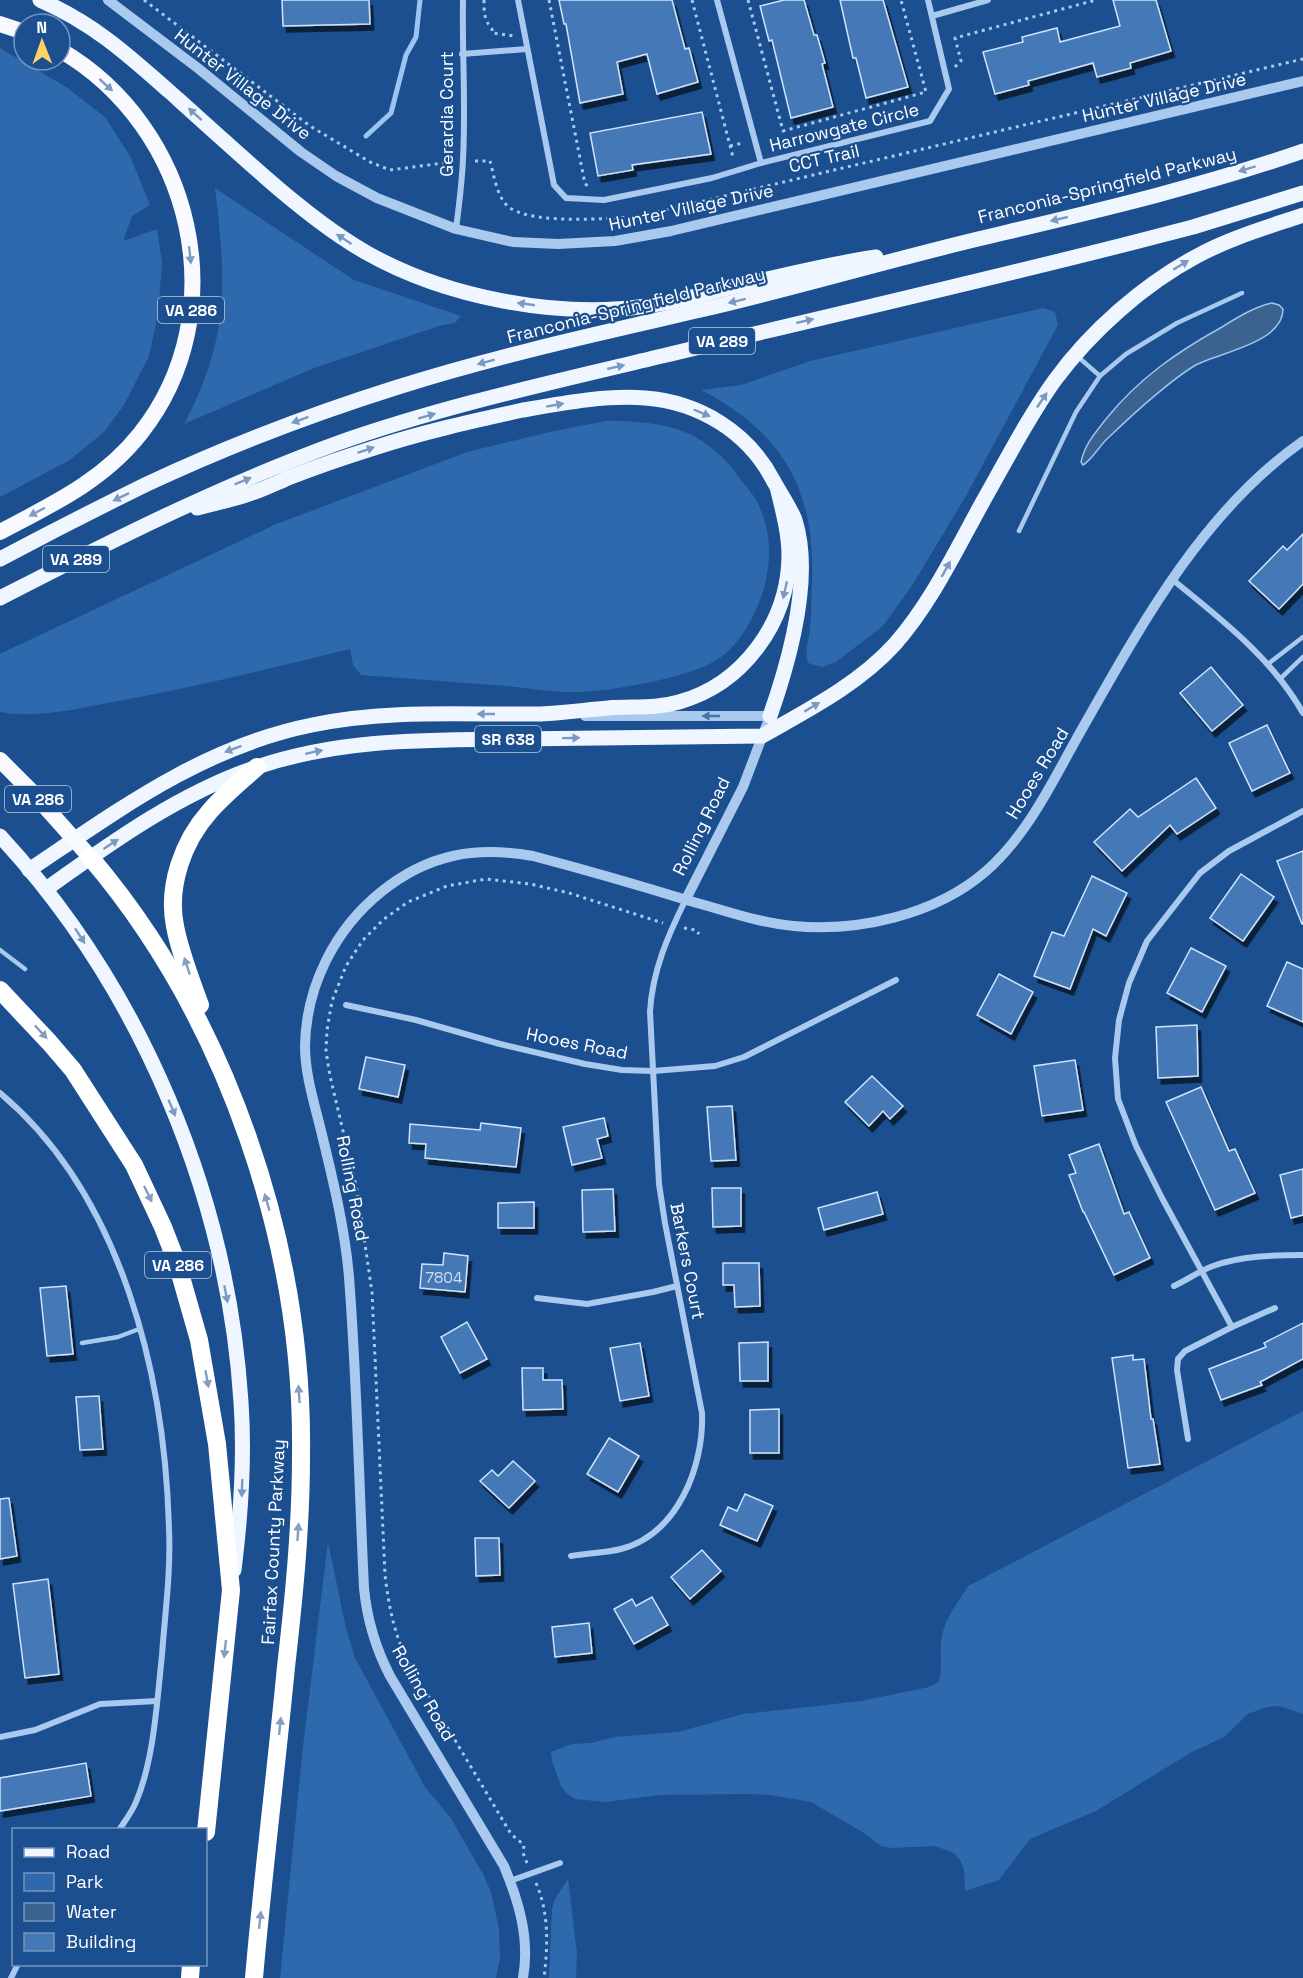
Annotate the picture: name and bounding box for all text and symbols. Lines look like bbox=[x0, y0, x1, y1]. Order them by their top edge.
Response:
north arrow bbox=[12, 12, 72, 72]
text: N bbox=[36, 17, 47, 38]
street label: Hunter Village Drive bbox=[170, 23, 316, 145]
street label: Gerardia Court bbox=[435, 51, 458, 177]
street label: Hunter Village Drive bbox=[1080, 67, 1248, 127]
one-way arrow bbox=[99, 78, 114, 92]
street label: Harrowgate Circle bbox=[767, 97, 921, 157]
one-way arrow bbox=[188, 108, 203, 121]
street label: CCT Trail bbox=[786, 139, 862, 177]
street label: Franconia-Springfield Parkway bbox=[975, 142, 1239, 228]
one-way arrow bbox=[1238, 165, 1256, 174]
street label: Hunter Village Drive bbox=[607, 178, 775, 236]
one-way arrow bbox=[1050, 215, 1068, 225]
one-way arrow bbox=[337, 233, 353, 245]
one-way arrow bbox=[185, 246, 195, 265]
one-way arrow bbox=[1173, 260, 1189, 271]
street label: Franconia-Springfield Parkway bbox=[504, 262, 768, 348]
one-way arrow bbox=[728, 296, 746, 306]
road number: VA 286 bbox=[158, 297, 224, 323]
one-way arrow bbox=[517, 300, 536, 309]
one-way arrow bbox=[796, 316, 814, 326]
road number: VA 289 bbox=[689, 328, 755, 354]
one-way arrow bbox=[477, 358, 496, 368]
one-way arrow bbox=[606, 361, 625, 371]
one-way arrow bbox=[1036, 392, 1048, 408]
one-way arrow bbox=[546, 400, 565, 409]
one-way arrow bbox=[694, 408, 712, 418]
one-way arrow bbox=[418, 410, 436, 420]
one-way arrow bbox=[291, 416, 309, 426]
one-way arrow bbox=[357, 445, 375, 455]
one-way arrow bbox=[234, 476, 252, 485]
one-way arrow bbox=[113, 492, 130, 502]
one-way arrow bbox=[29, 507, 46, 517]
road number: VA 289 bbox=[43, 546, 109, 572]
one-way arrow bbox=[940, 561, 951, 577]
one-way arrow bbox=[779, 580, 789, 599]
one-way arrow bbox=[804, 702, 821, 713]
one-way arrow bbox=[476, 709, 495, 719]
one-way arrow bbox=[702, 711, 721, 721]
street label: Hooes Road bbox=[1001, 723, 1073, 823]
road number: SR 638 bbox=[475, 726, 541, 752]
one-way arrow bbox=[561, 734, 580, 743]
one-way arrow bbox=[224, 744, 242, 754]
one-way arrow bbox=[304, 746, 323, 756]
street label: Rolling Road bbox=[667, 773, 735, 879]
road number: VA 286 bbox=[5, 786, 71, 812]
one-way arrow bbox=[103, 838, 119, 849]
one-way arrow bbox=[74, 928, 85, 944]
one-way arrow bbox=[182, 957, 191, 975]
street label: Hooes Road bbox=[524, 1022, 630, 1064]
one-way arrow bbox=[33, 1025, 47, 1039]
one-way arrow bbox=[167, 1099, 177, 1117]
street label: Rolling Road bbox=[331, 1133, 375, 1243]
one-way arrow bbox=[144, 1186, 153, 1203]
one-way arrow bbox=[262, 1193, 271, 1211]
street label: Barkers Court bbox=[665, 1201, 711, 1321]
road number: VA 286 bbox=[145, 1252, 211, 1278]
house number: 7804 bbox=[426, 1268, 462, 1287]
one-way arrow bbox=[222, 1285, 231, 1304]
one-way arrow bbox=[203, 1370, 212, 1389]
one-way arrow bbox=[294, 1385, 304, 1404]
street label: Fairfax County Parkway bbox=[256, 1439, 290, 1645]
one-way arrow bbox=[237, 1479, 246, 1498]
one-way arrow bbox=[294, 1522, 303, 1541]
one-way arrow bbox=[220, 1639, 230, 1658]
street label: Rolling Road bbox=[387, 1641, 461, 1745]
one-way arrow bbox=[275, 1716, 285, 1735]
legend bbox=[12, 1828, 207, 1966]
text: Road bbox=[66, 1840, 110, 1863]
text: Park bbox=[66, 1870, 104, 1893]
text: Water bbox=[66, 1900, 117, 1923]
one-way arrow bbox=[255, 1910, 265, 1929]
text: Building bbox=[66, 1930, 136, 1953]

